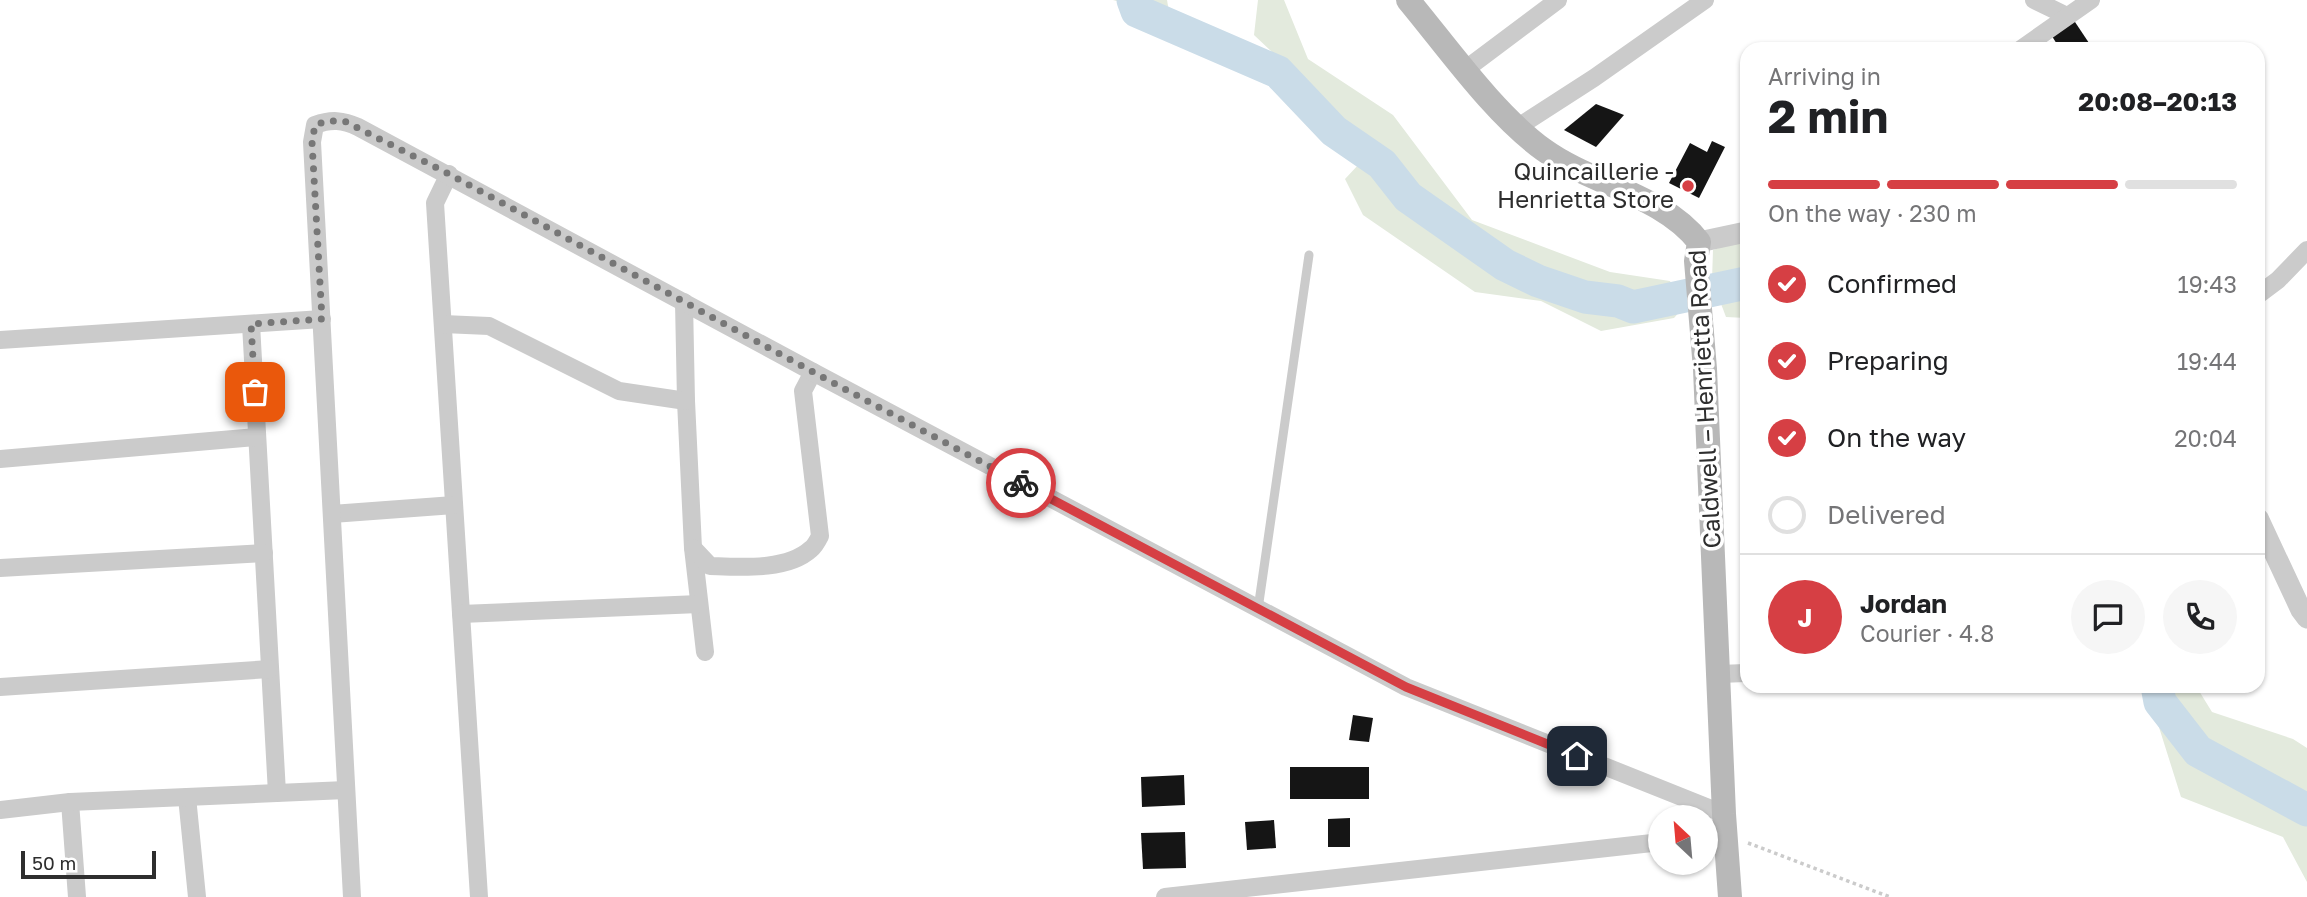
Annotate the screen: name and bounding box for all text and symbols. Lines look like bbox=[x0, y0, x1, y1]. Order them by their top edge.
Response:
text: Arriving in bbox=[1768, 62, 1881, 90]
text: 20:08–20:13 bbox=[2078, 86, 2237, 117]
text: 2 min bbox=[1768, 88, 1888, 143]
place label: Quincaillerie - Henrietta Store bbox=[1497, 156, 1674, 213]
marker: Quincaillerie - Henrietta Store bbox=[1680, 178, 1696, 194]
text: On the way · 230 m bbox=[1768, 199, 1977, 227]
street label: Caldwell – Henrietta Road bbox=[1681, 249, 1726, 549]
icon: check bbox=[1768, 265, 1806, 303]
text: Confirmed bbox=[1827, 268, 1957, 299]
text: 19:43 bbox=[2178, 270, 2237, 298]
icon: check bbox=[1768, 342, 1806, 380]
text: Preparing bbox=[1827, 345, 1949, 376]
text: 19:44 bbox=[2177, 347, 2237, 375]
pin bbox=[225, 362, 285, 422]
icon: bag bbox=[236, 373, 274, 411]
icon: check bbox=[1768, 419, 1806, 457]
text: On the way bbox=[1827, 422, 1966, 453]
text: 20:04 bbox=[2174, 424, 2237, 452]
courier bbox=[986, 448, 1056, 518]
icon: bike bbox=[1002, 464, 1040, 502]
text: Delivered bbox=[1827, 499, 1946, 530]
button: chat bbox=[2071, 580, 2145, 654]
button: phone bbox=[2163, 580, 2237, 654]
text: Jordan bbox=[1860, 588, 1947, 619]
text: J bbox=[1798, 602, 1812, 633]
text: Courier · 4.8 bbox=[1860, 619, 1994, 647]
pin bbox=[1547, 726, 1607, 786]
icon: home bbox=[1558, 737, 1596, 775]
north arrow bbox=[1648, 805, 1718, 875]
map controls bbox=[1648, 805, 1718, 875]
scale bar bbox=[21, 848, 156, 880]
text: 50 m bbox=[32, 851, 76, 874]

